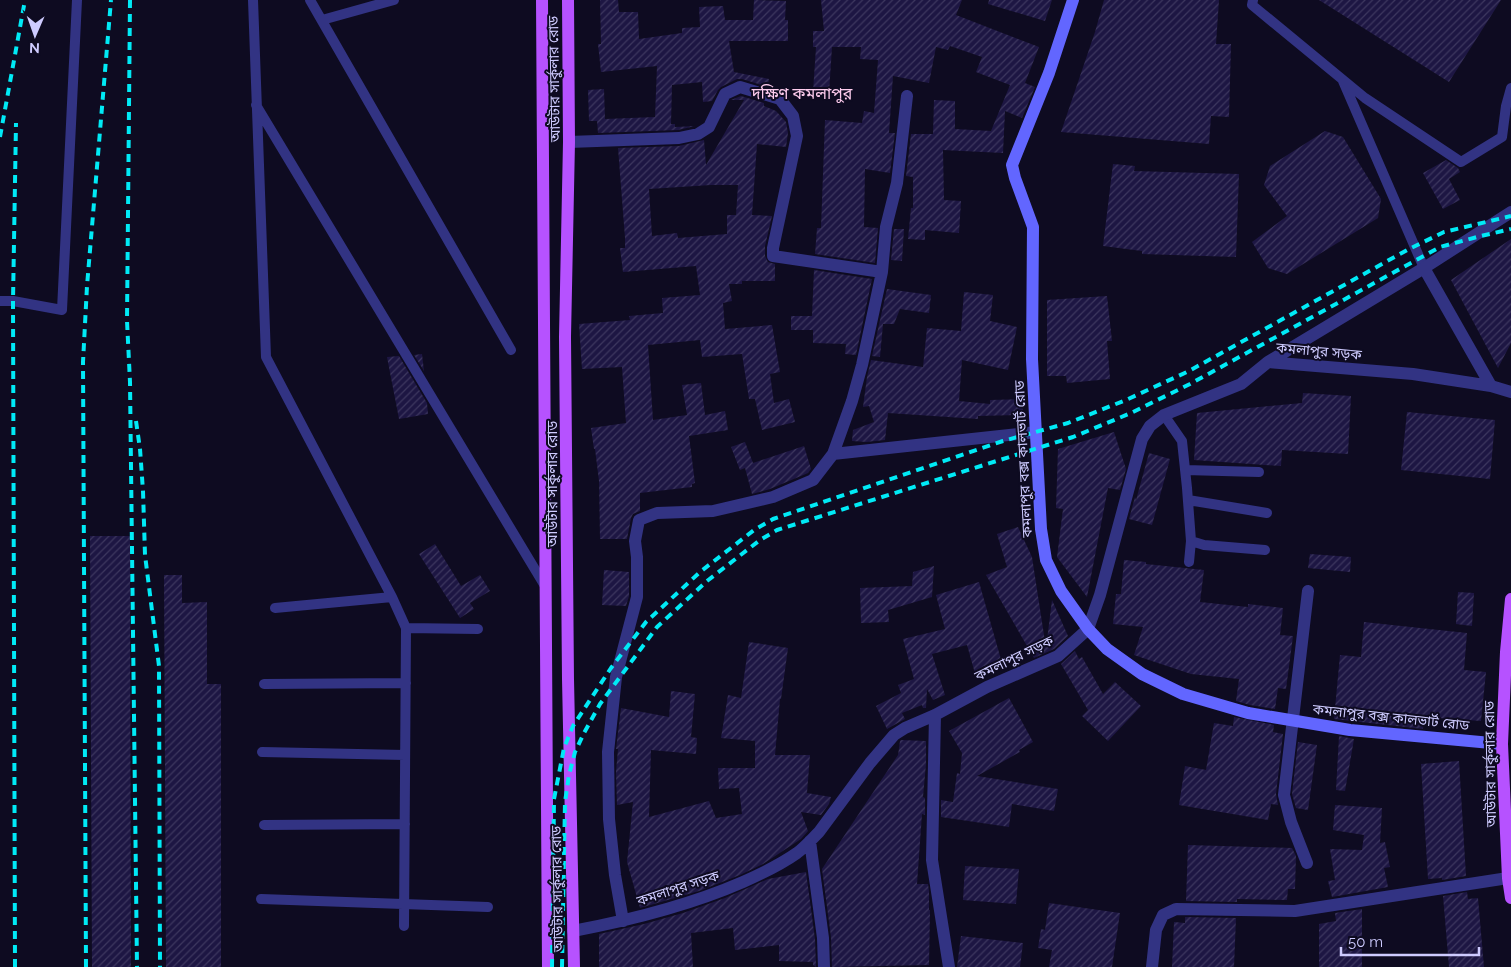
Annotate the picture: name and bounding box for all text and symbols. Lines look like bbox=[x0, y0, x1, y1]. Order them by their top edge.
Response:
north arrow bbox=[10, 10, 60, 60]
street label: আউটার সার্কুলার রোড bbox=[544, 15, 564, 143]
text: N bbox=[29, 40, 40, 56]
district label: দক্ষিণ কমলাপুর bbox=[751, 84, 853, 103]
street label: কমলাপুর সড়ক bbox=[1275, 339, 1363, 364]
street label: কমলাপুর বক্স কালভার্ট রোড bbox=[1011, 379, 1036, 539]
street label: আউটার সার্কুলার রোড bbox=[543, 420, 561, 548]
street label: কমলাপুর সড়ক bbox=[971, 632, 1057, 685]
street label: কমলাপুর বক্স কালভার্ট রোড bbox=[1311, 700, 1471, 734]
street label: আউটার সার্কুলার রোড bbox=[1480, 700, 1500, 828]
street label: আউটার সার্কুলার রোড bbox=[547, 825, 567, 953]
street label: কমলাপুর সড়ক bbox=[634, 867, 722, 910]
scale bar bbox=[1341, 924, 1478, 956]
text: 50 m bbox=[1348, 933, 1383, 951]

